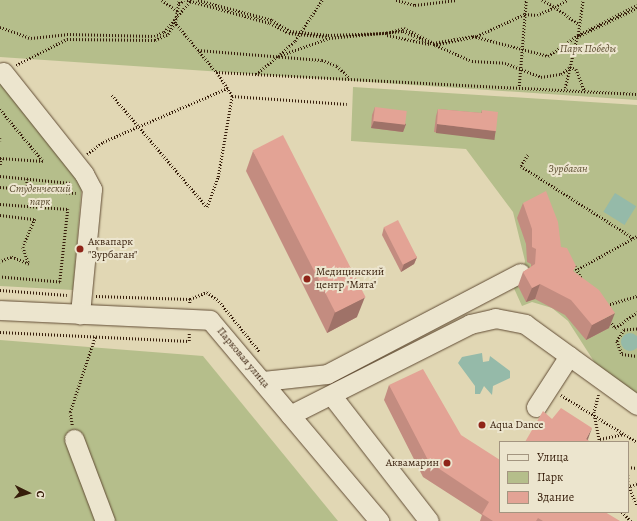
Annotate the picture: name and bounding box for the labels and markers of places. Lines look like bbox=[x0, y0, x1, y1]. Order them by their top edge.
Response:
place label: Аквапарк "Зурбаган" bbox=[88, 236, 137, 262]
marker: Аквапарк "Зурбаган" bbox=[75, 244, 85, 254]
place label: Медицинский центр "Мята" bbox=[316, 266, 384, 292]
marker: Медицинский центр "Мята" bbox=[301, 273, 313, 285]
place label: Aqua Dance bbox=[490, 418, 544, 432]
marker: Aqua Dance bbox=[477, 420, 487, 430]
place label: Аквамарин bbox=[386, 456, 439, 470]
marker: Аквамарин bbox=[442, 458, 452, 468]

